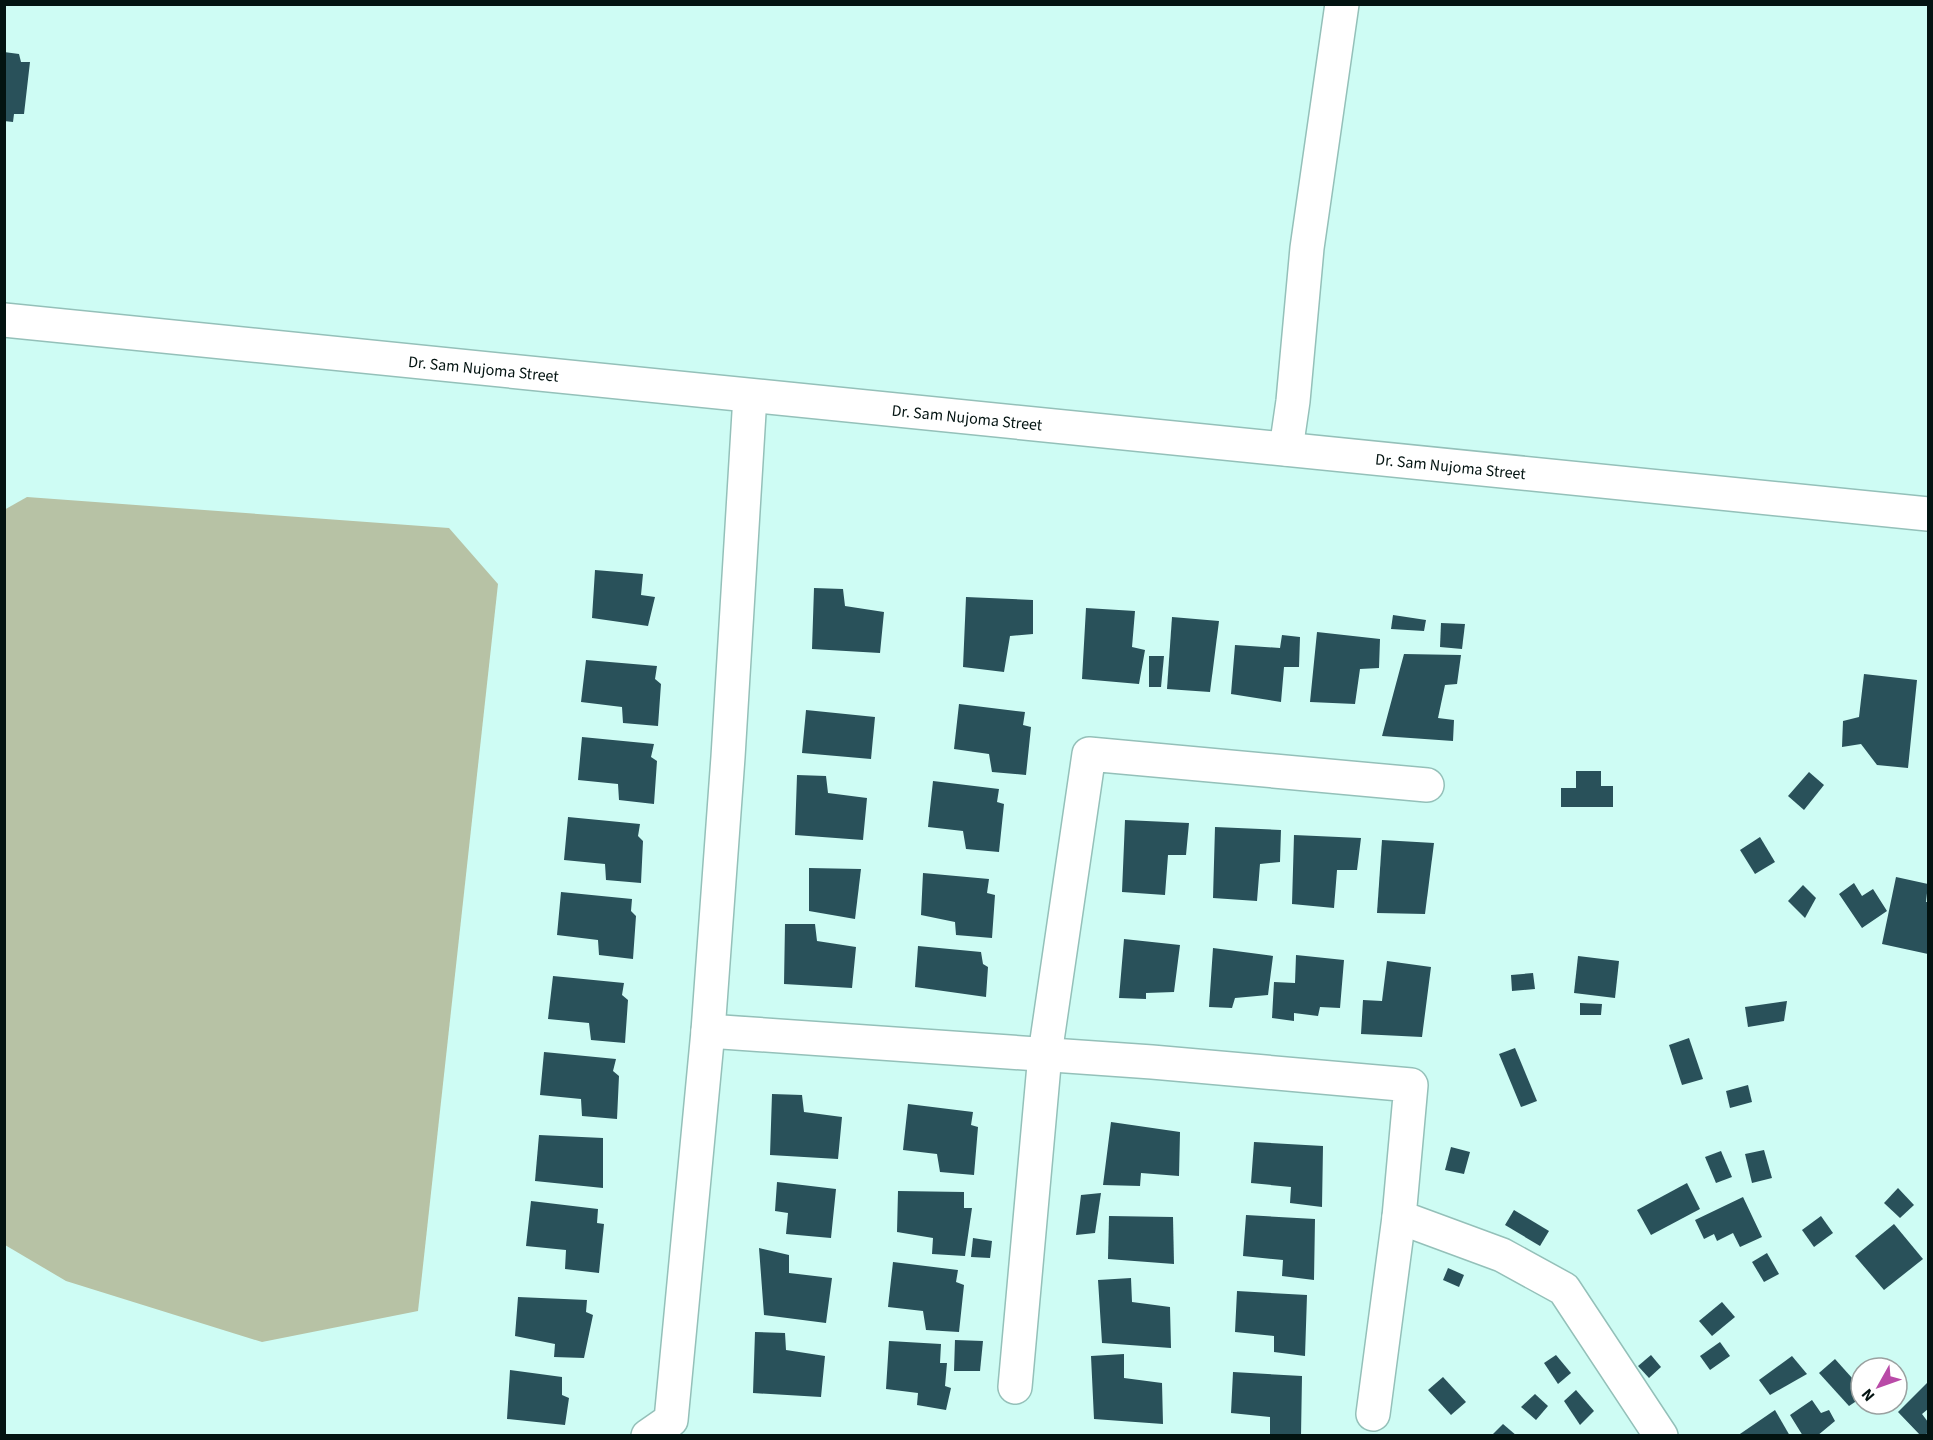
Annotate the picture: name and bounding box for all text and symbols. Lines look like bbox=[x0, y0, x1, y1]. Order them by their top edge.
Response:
street label: Dr. Sam Nujoma Street bbox=[407, 351, 560, 388]
street label: Dr. Sam Nujoma Street bbox=[891, 400, 1044, 437]
street label: Dr. Sam Nujoma Street bbox=[1374, 448, 1527, 485]
north arrow bbox=[1849, 1356, 1909, 1416]
text: N bbox=[1856, 1384, 1880, 1406]

